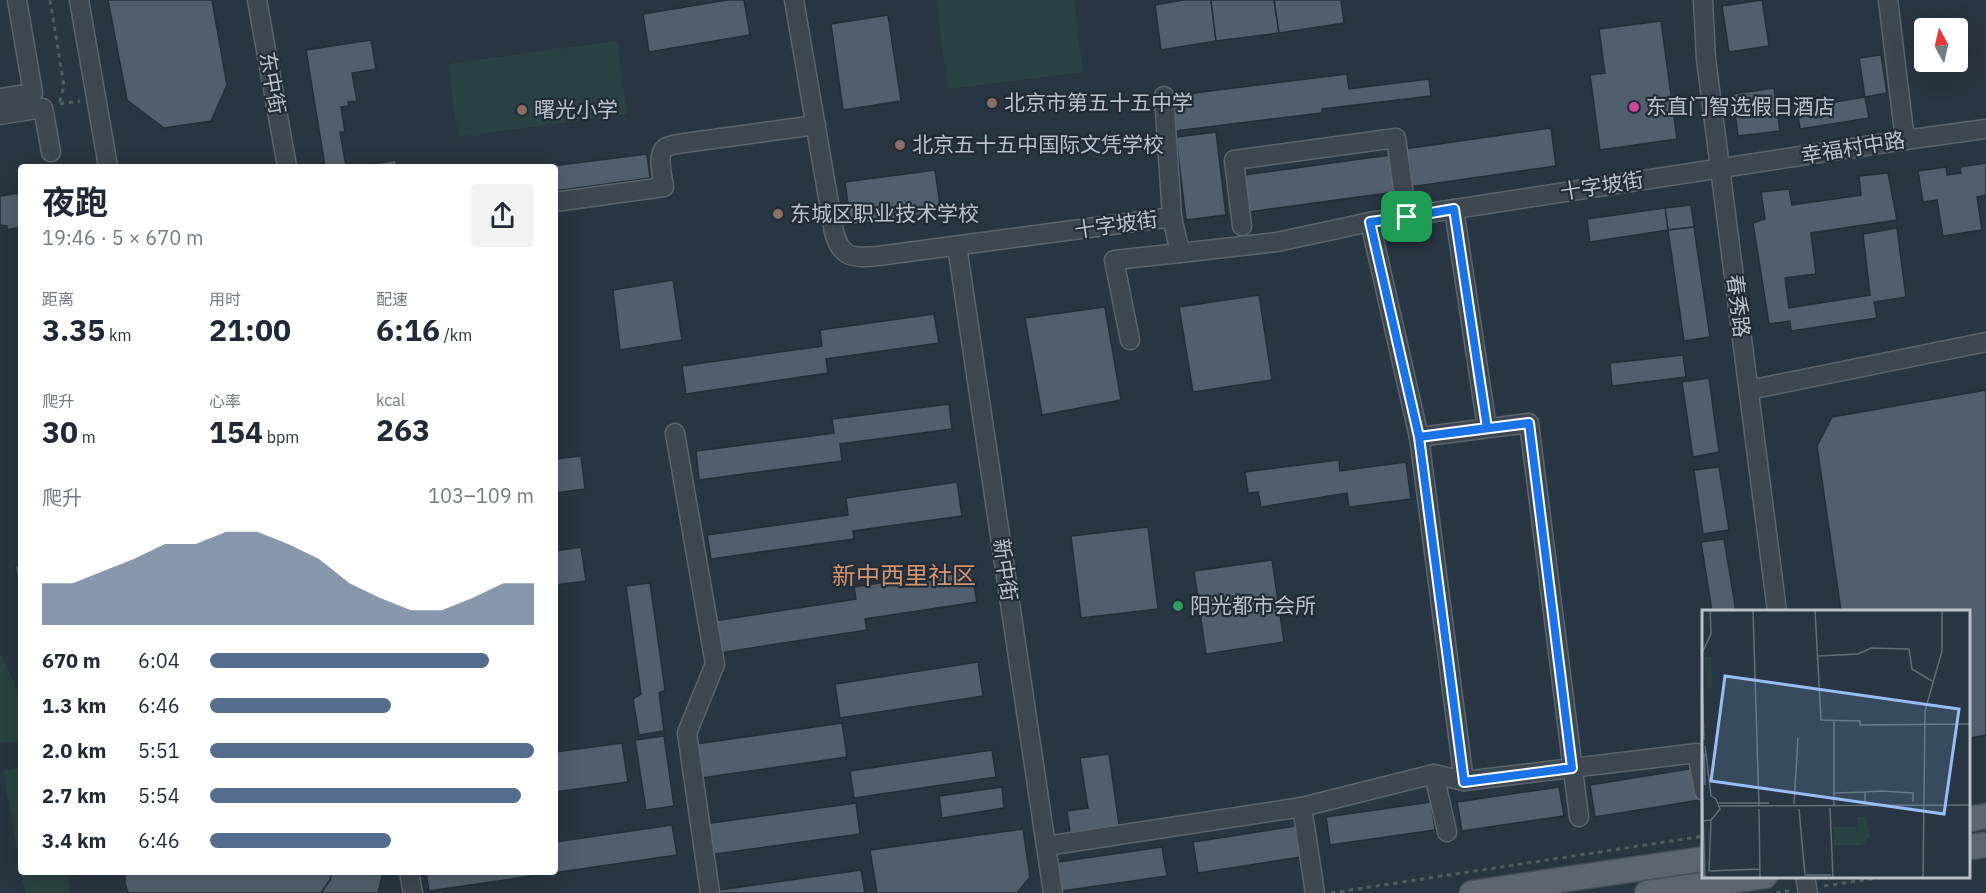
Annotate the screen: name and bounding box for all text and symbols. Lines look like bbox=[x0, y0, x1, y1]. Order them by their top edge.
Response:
north arrow bbox=[1914, 18, 1968, 72]
map controls bbox=[1914, 18, 1968, 72]
street label: 东中街 bbox=[254, 49, 292, 116]
place label: 北京市第五十五中学 bbox=[1004, 88, 1193, 116]
place label: 东直门智选假日酒店 bbox=[1646, 92, 1835, 120]
place label: 曙光小学 bbox=[534, 95, 618, 123]
marker: 北京市第五十五中学 bbox=[985, 96, 999, 110]
marker: 东直门智选假日酒店 bbox=[1627, 100, 1641, 114]
marker: 曙光小学 bbox=[515, 103, 529, 117]
street label: 幸福村中路 bbox=[1799, 125, 1907, 169]
place label: 北京五十五中国际文凭学校 bbox=[912, 130, 1164, 158]
marker: 北京五十五中国际文凭学校 bbox=[893, 138, 907, 152]
street label: 十字坡街 bbox=[1558, 165, 1646, 205]
text: 夜跑 bbox=[42, 180, 108, 223]
button: share bbox=[471, 184, 534, 247]
pin bbox=[1381, 191, 1432, 242]
place label: 东城区职业技术学校 bbox=[790, 199, 979, 227]
icon: arrive bbox=[1390, 200, 1423, 233]
street label: 十字坡街 bbox=[1072, 204, 1159, 244]
marker: 东城区职业技术学校 bbox=[771, 207, 785, 221]
text: 19:46 · 5 × 670 m bbox=[42, 224, 203, 251]
street label: 春秀路 bbox=[1721, 273, 1757, 339]
text: 距离 bbox=[42, 289, 74, 309]
text: 用时 bbox=[209, 289, 241, 309]
text: 配速 bbox=[376, 289, 408, 309]
text: 3.35 bbox=[42, 310, 105, 349]
text: 21:00 bbox=[209, 310, 291, 349]
text: 6:16 bbox=[376, 310, 440, 349]
text: km bbox=[105, 325, 132, 345]
text: /km bbox=[440, 325, 472, 345]
text: kcal bbox=[376, 390, 405, 410]
text: 爬升 bbox=[42, 391, 74, 411]
text: 心率 bbox=[209, 391, 241, 411]
text: 263 bbox=[376, 410, 430, 449]
text: 30 bbox=[42, 412, 78, 451]
text: 154 bbox=[209, 412, 263, 451]
text: m bbox=[78, 427, 96, 447]
text: bpm bbox=[263, 427, 299, 447]
text: 103–109 m bbox=[428, 482, 534, 509]
text: 爬升 bbox=[42, 484, 82, 511]
street label: 新中街 bbox=[988, 537, 1024, 603]
district label: 新中西里社区 bbox=[832, 559, 976, 591]
place label: 阳光都市会所 bbox=[1190, 591, 1316, 619]
marker: 阳光都市会所 bbox=[1171, 599, 1185, 613]
inset map bbox=[1702, 610, 1971, 878]
text: 670 m bbox=[42, 647, 101, 674]
text: 6:04 bbox=[138, 647, 180, 674]
text: 1.3 km bbox=[42, 692, 106, 719]
text: 6:46 bbox=[138, 692, 180, 719]
text: 2.0 km bbox=[42, 737, 106, 764]
text: 5:51 bbox=[138, 737, 180, 764]
text: 2.7 km bbox=[42, 782, 106, 809]
text: 5:54 bbox=[138, 782, 180, 809]
text: 3.4 km bbox=[42, 827, 106, 854]
text: 6:46 bbox=[138, 827, 180, 854]

